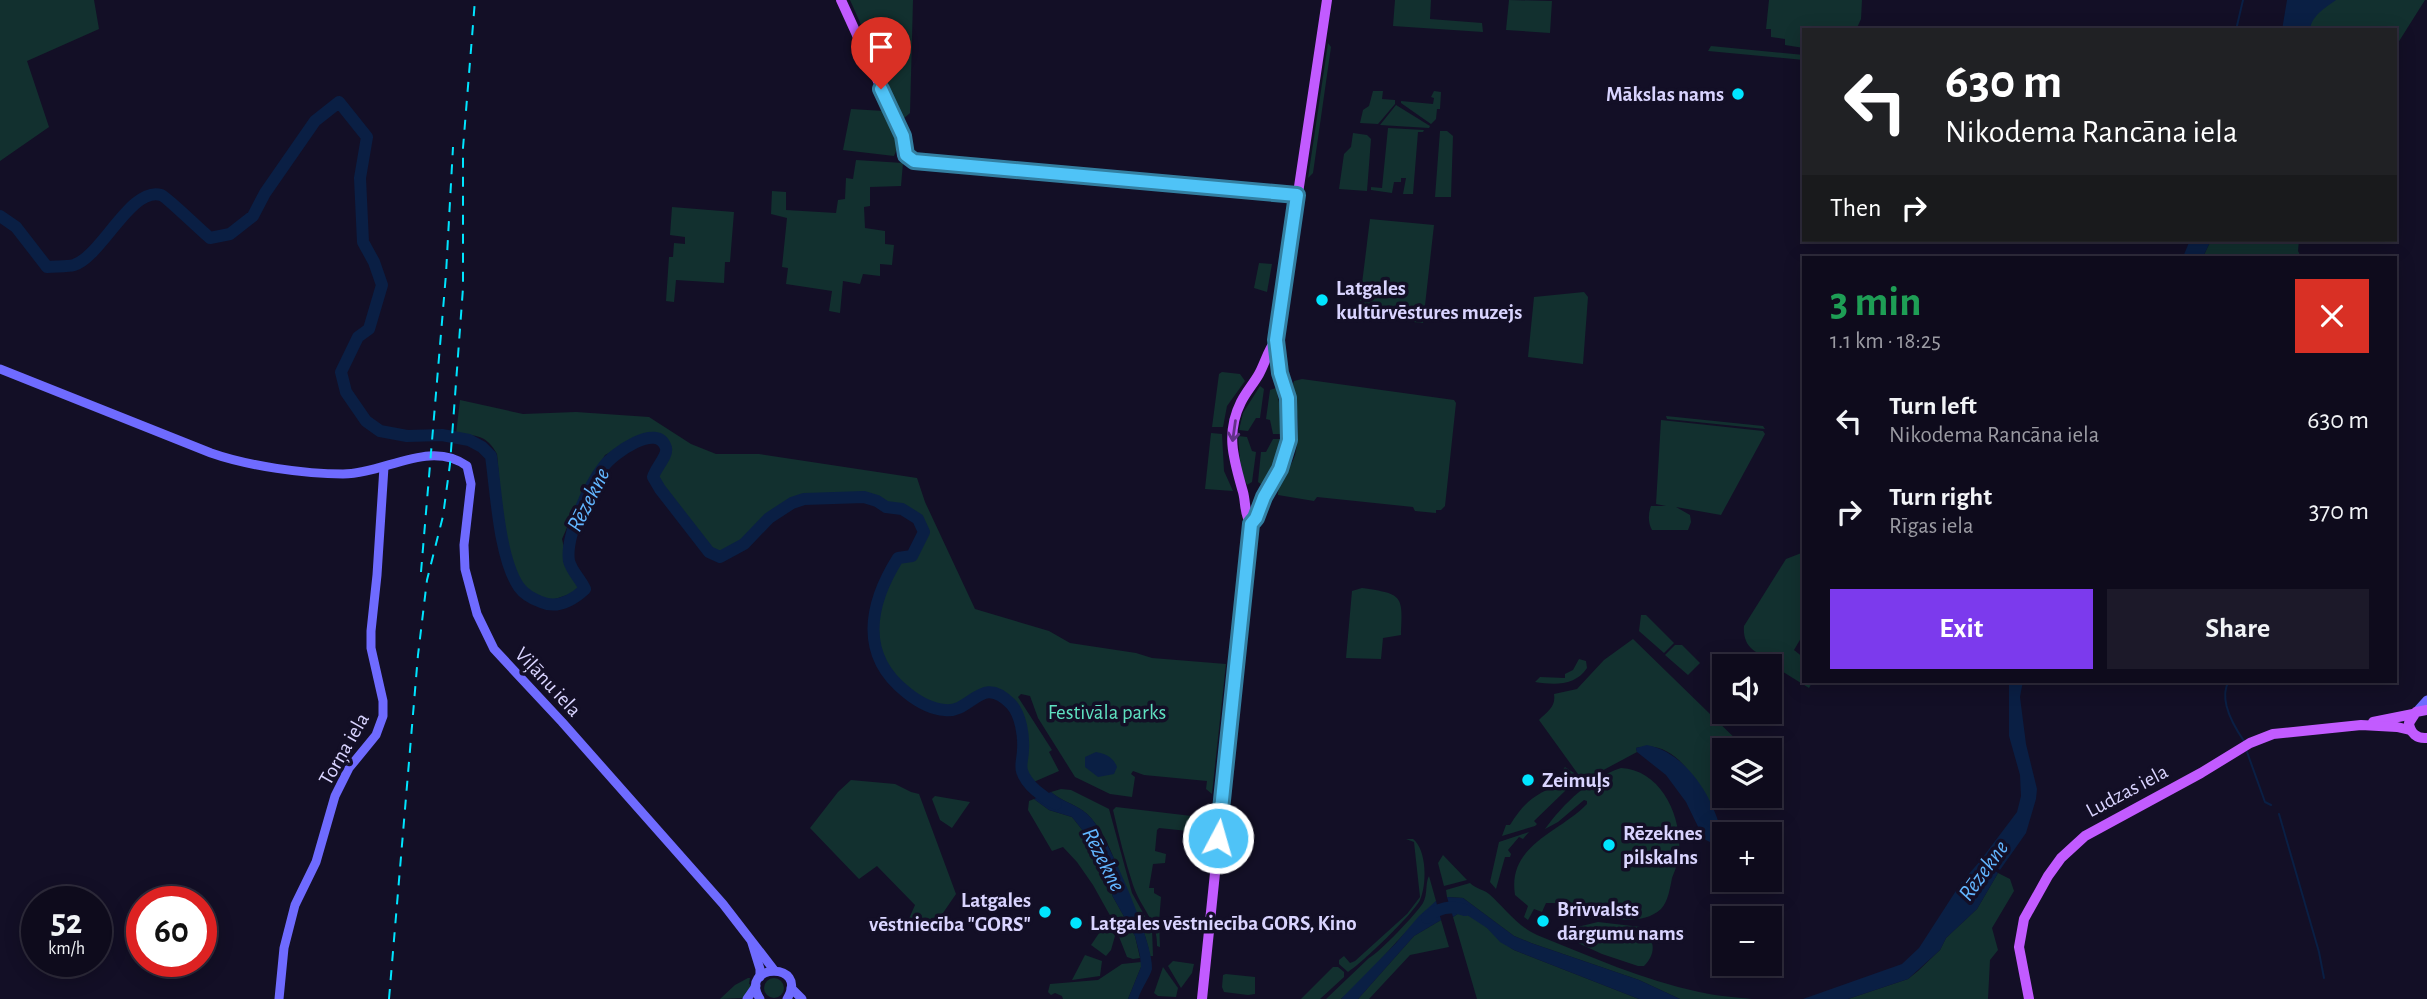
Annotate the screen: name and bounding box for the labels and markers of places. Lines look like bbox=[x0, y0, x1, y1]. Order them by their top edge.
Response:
pin bbox=[851, 17, 911, 89]
place label: Mākslas nams bbox=[1606, 84, 1724, 105]
marker: Mākslas nams bbox=[1730, 86, 1746, 102]
place label: Latgales kultūrvēstures muzejs bbox=[1336, 278, 1522, 323]
marker: Latgales kultūrvēstures muzejs bbox=[1314, 292, 1330, 308]
place label: Zeimuļs bbox=[1542, 770, 1610, 793]
marker: Zeimuļs bbox=[1520, 772, 1536, 788]
place label: Rēzeknes pilskalns bbox=[1623, 823, 1703, 868]
marker: Rēzeknes pilskalns bbox=[1601, 837, 1617, 853]
place label: Latgales vēstniecība "GORS" bbox=[869, 890, 1031, 935]
place label: Brīvvalsts dārgumu nams bbox=[1557, 899, 1684, 944]
marker: Latgales vēstniecība "GORS" bbox=[1037, 904, 1053, 920]
place label: Latgales vēstniecība GORS, Kino bbox=[1090, 913, 1357, 934]
marker: Brīvvalsts dārgumu nams bbox=[1535, 913, 1551, 929]
marker: Latgales vēstniecība GORS, Kino bbox=[1068, 915, 1084, 931]

